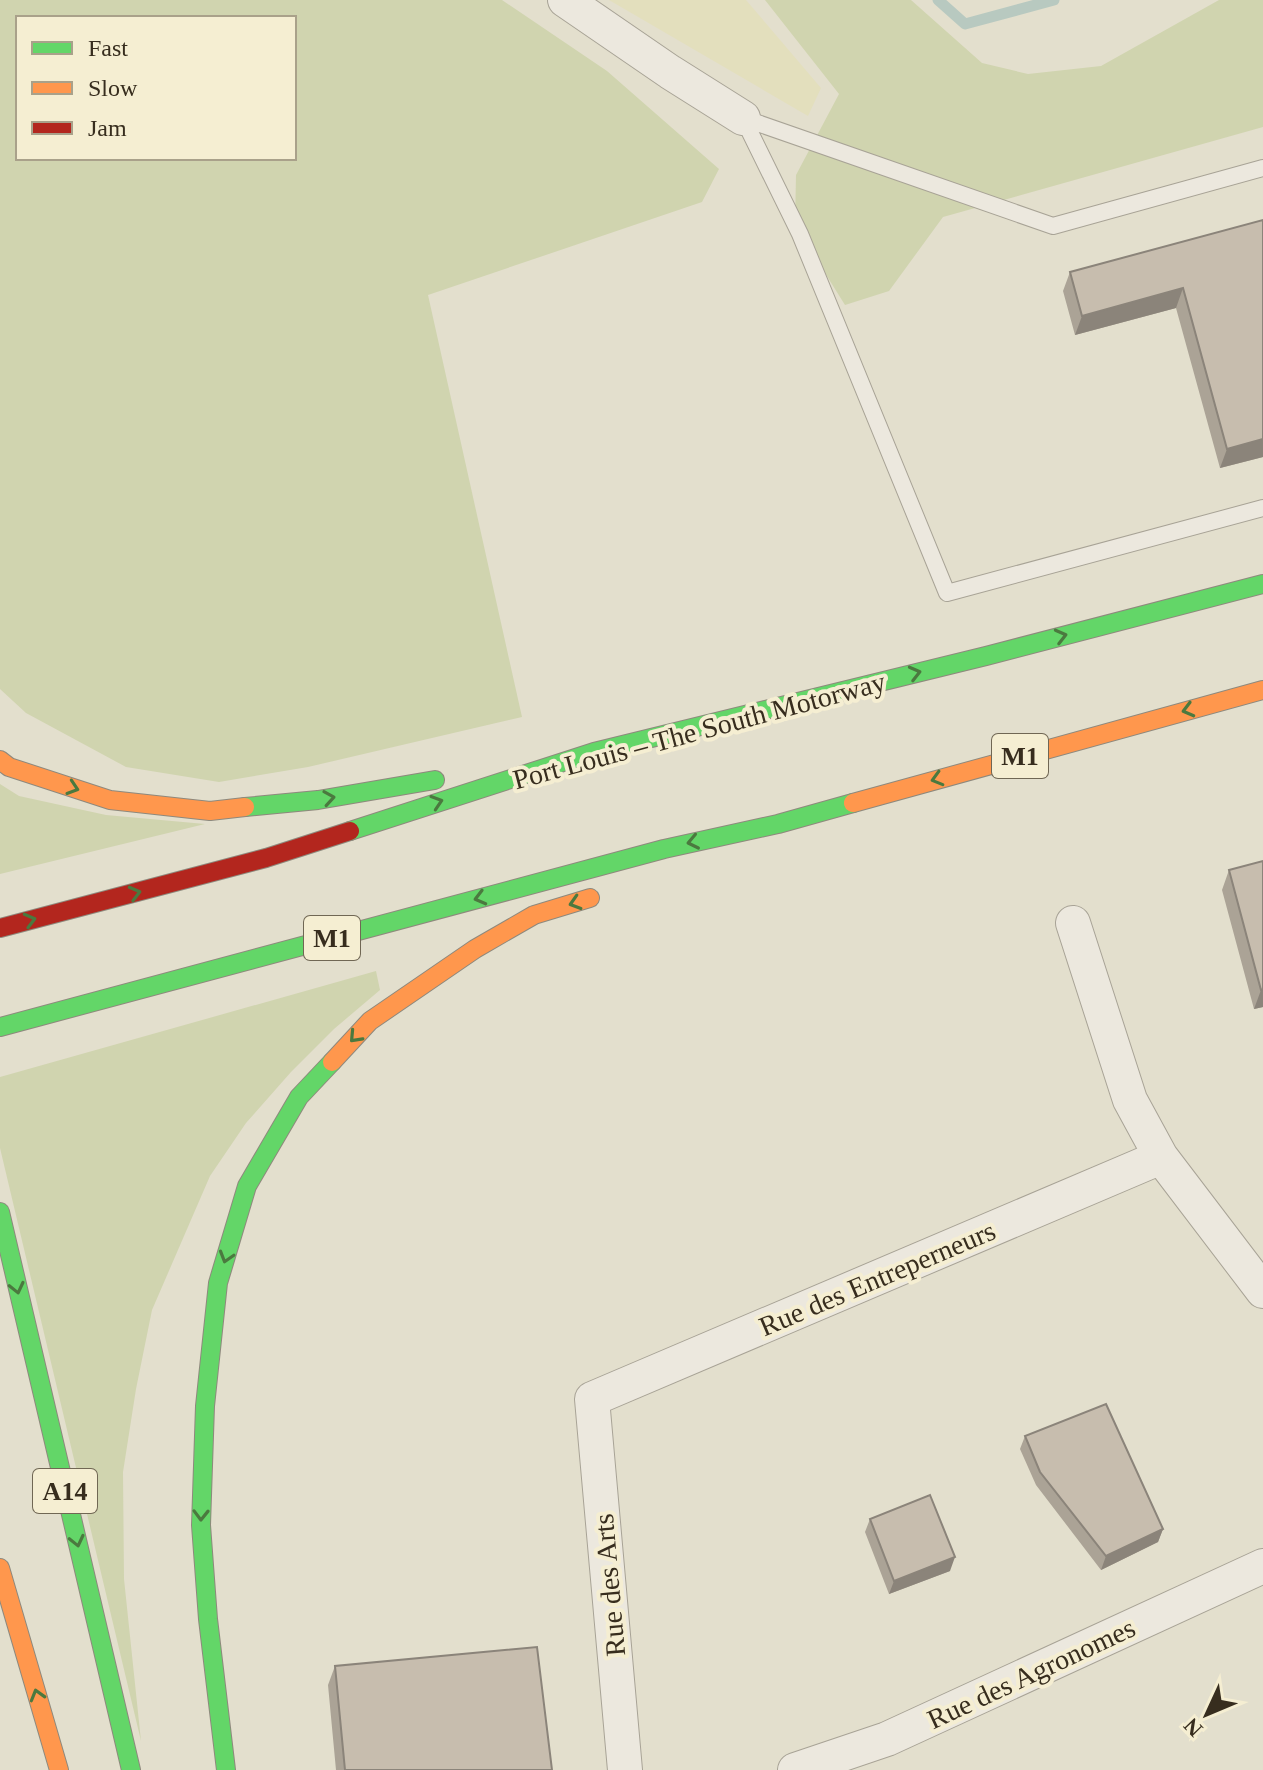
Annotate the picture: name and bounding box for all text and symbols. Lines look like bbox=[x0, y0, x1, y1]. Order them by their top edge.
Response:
legend bbox=[16, 16, 296, 160]
text: Fast bbox=[88, 35, 128, 61]
text: Slow bbox=[88, 75, 138, 101]
text: Jam bbox=[88, 115, 127, 141]
one-way arrow bbox=[1054, 629, 1068, 646]
one-way arrow bbox=[907, 665, 921, 682]
street label: Port Louis – The South Motorway bbox=[509, 666, 889, 795]
one-way arrow bbox=[1181, 700, 1195, 717]
road number: M1 bbox=[992, 734, 1048, 778]
one-way arrow bbox=[931, 770, 945, 786]
one-way arrow bbox=[65, 778, 79, 794]
one-way arrow bbox=[322, 790, 336, 807]
one-way arrow bbox=[430, 796, 444, 812]
one-way arrow bbox=[687, 833, 701, 850]
one-way arrow bbox=[127, 885, 141, 902]
one-way arrow bbox=[474, 889, 488, 906]
one-way arrow bbox=[569, 893, 583, 909]
one-way arrow bbox=[22, 913, 36, 930]
road number: M1 bbox=[304, 916, 360, 960]
one-way arrow bbox=[350, 1028, 365, 1042]
street label: Rue des Entreperneurs bbox=[754, 1215, 1000, 1342]
one-way arrow bbox=[219, 1250, 235, 1264]
one-way arrow bbox=[8, 1280, 25, 1294]
road number: A14 bbox=[33, 1469, 97, 1513]
one-way arrow bbox=[193, 1509, 210, 1522]
street label: Rue des Arts bbox=[588, 1512, 631, 1658]
one-way arrow bbox=[68, 1533, 85, 1547]
street label: Rue des Agronomes bbox=[922, 1612, 1140, 1735]
north arrow bbox=[1167, 1674, 1247, 1754]
one-way arrow bbox=[30, 1689, 46, 1703]
text: N bbox=[1178, 1713, 1207, 1742]

